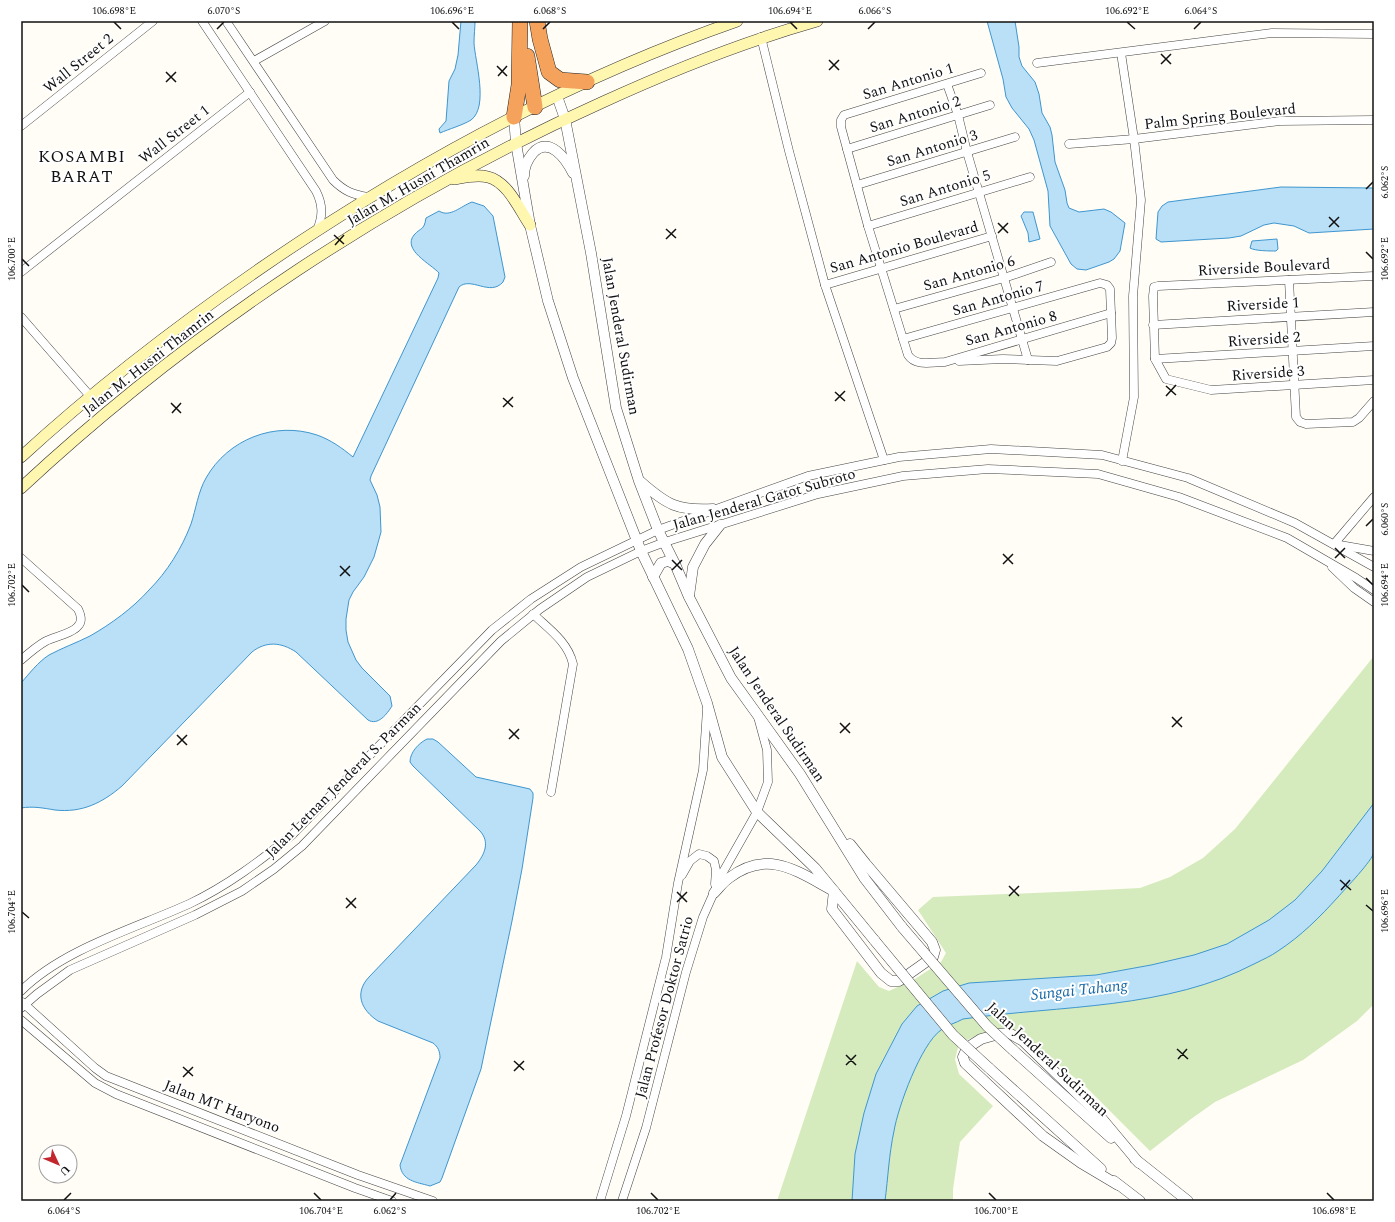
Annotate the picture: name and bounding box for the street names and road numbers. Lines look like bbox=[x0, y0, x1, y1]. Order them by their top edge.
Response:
street label: Wall Street 2 bbox=[38, 28, 119, 99]
street label: San Antonio 1 bbox=[860, 57, 957, 106]
street label: San Antonio 2 bbox=[867, 90, 964, 139]
street label: Palm Spring Boulevard bbox=[1143, 97, 1297, 136]
street label: Wall Street 1 bbox=[134, 99, 215, 170]
street label: San Antonio 3 bbox=[884, 124, 981, 173]
street label: Jalan M. Husni Thamrin bbox=[343, 131, 494, 232]
street label: San Antonio 5 bbox=[897, 164, 994, 213]
street label: San Antonio Boulevard bbox=[827, 215, 981, 280]
street label: San Antonio 6 bbox=[921, 249, 1018, 298]
street label: Riverside Boulevard bbox=[1197, 253, 1331, 282]
street label: Jalan Jenderal Sudirman bbox=[595, 255, 646, 417]
street label: San Antonio 7 bbox=[950, 274, 1047, 323]
street label: Riverside 1 bbox=[1226, 291, 1300, 318]
street label: Jalan M. Husni Thamrin bbox=[78, 304, 219, 421]
street label: San Antonio 8 bbox=[963, 304, 1060, 353]
street label: Riverside 2 bbox=[1227, 325, 1301, 354]
street label: Riverside 3 bbox=[1231, 359, 1306, 388]
street label: Jalan Jenderal Gatot Subroto bbox=[670, 462, 858, 537]
street label: Jalan Jenderal Sudirman bbox=[722, 642, 831, 787]
street label: Jalan Letnan Jenderal S. Parman bbox=[260, 697, 427, 864]
street label: Jalan Profesor Doktor Satrio bbox=[629, 913, 700, 1101]
street label: Jalan Jenderal Sudirman bbox=[981, 996, 1114, 1122]
street label: Jalan MT Haryono bbox=[160, 1074, 283, 1139]

